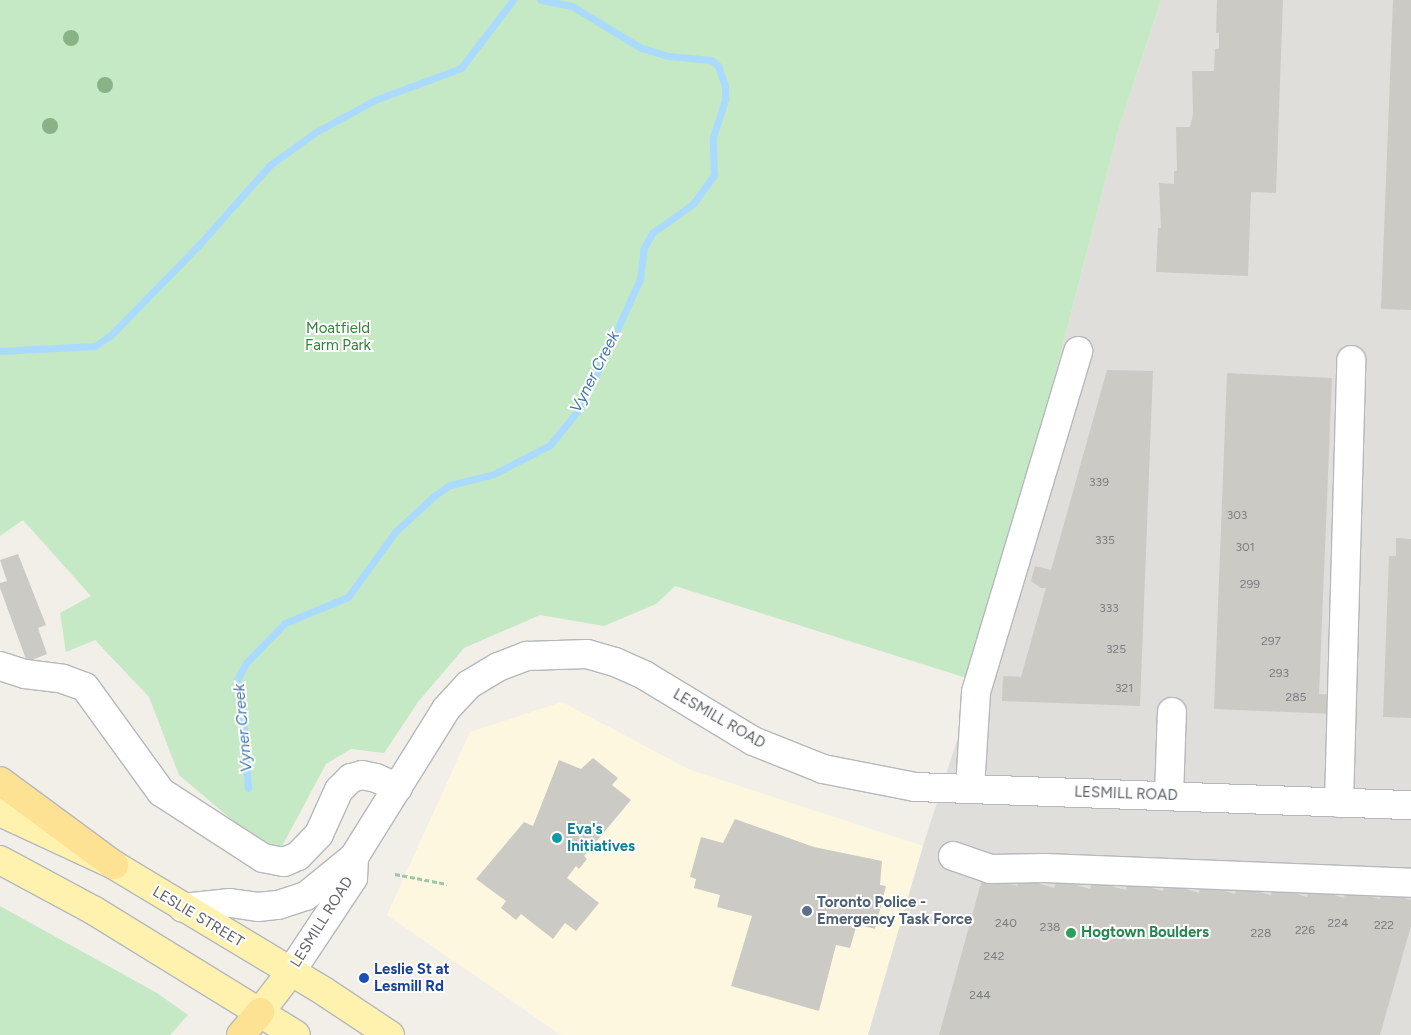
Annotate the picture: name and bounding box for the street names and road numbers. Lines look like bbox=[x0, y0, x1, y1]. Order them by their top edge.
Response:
street label: LESMILL ROAD bbox=[670, 685, 768, 753]
street label: LESMILL ROAD bbox=[1074, 783, 1178, 805]
street label: LESMILL ROAD bbox=[287, 873, 357, 971]
street label: LESLIE STREET bbox=[149, 883, 247, 951]

